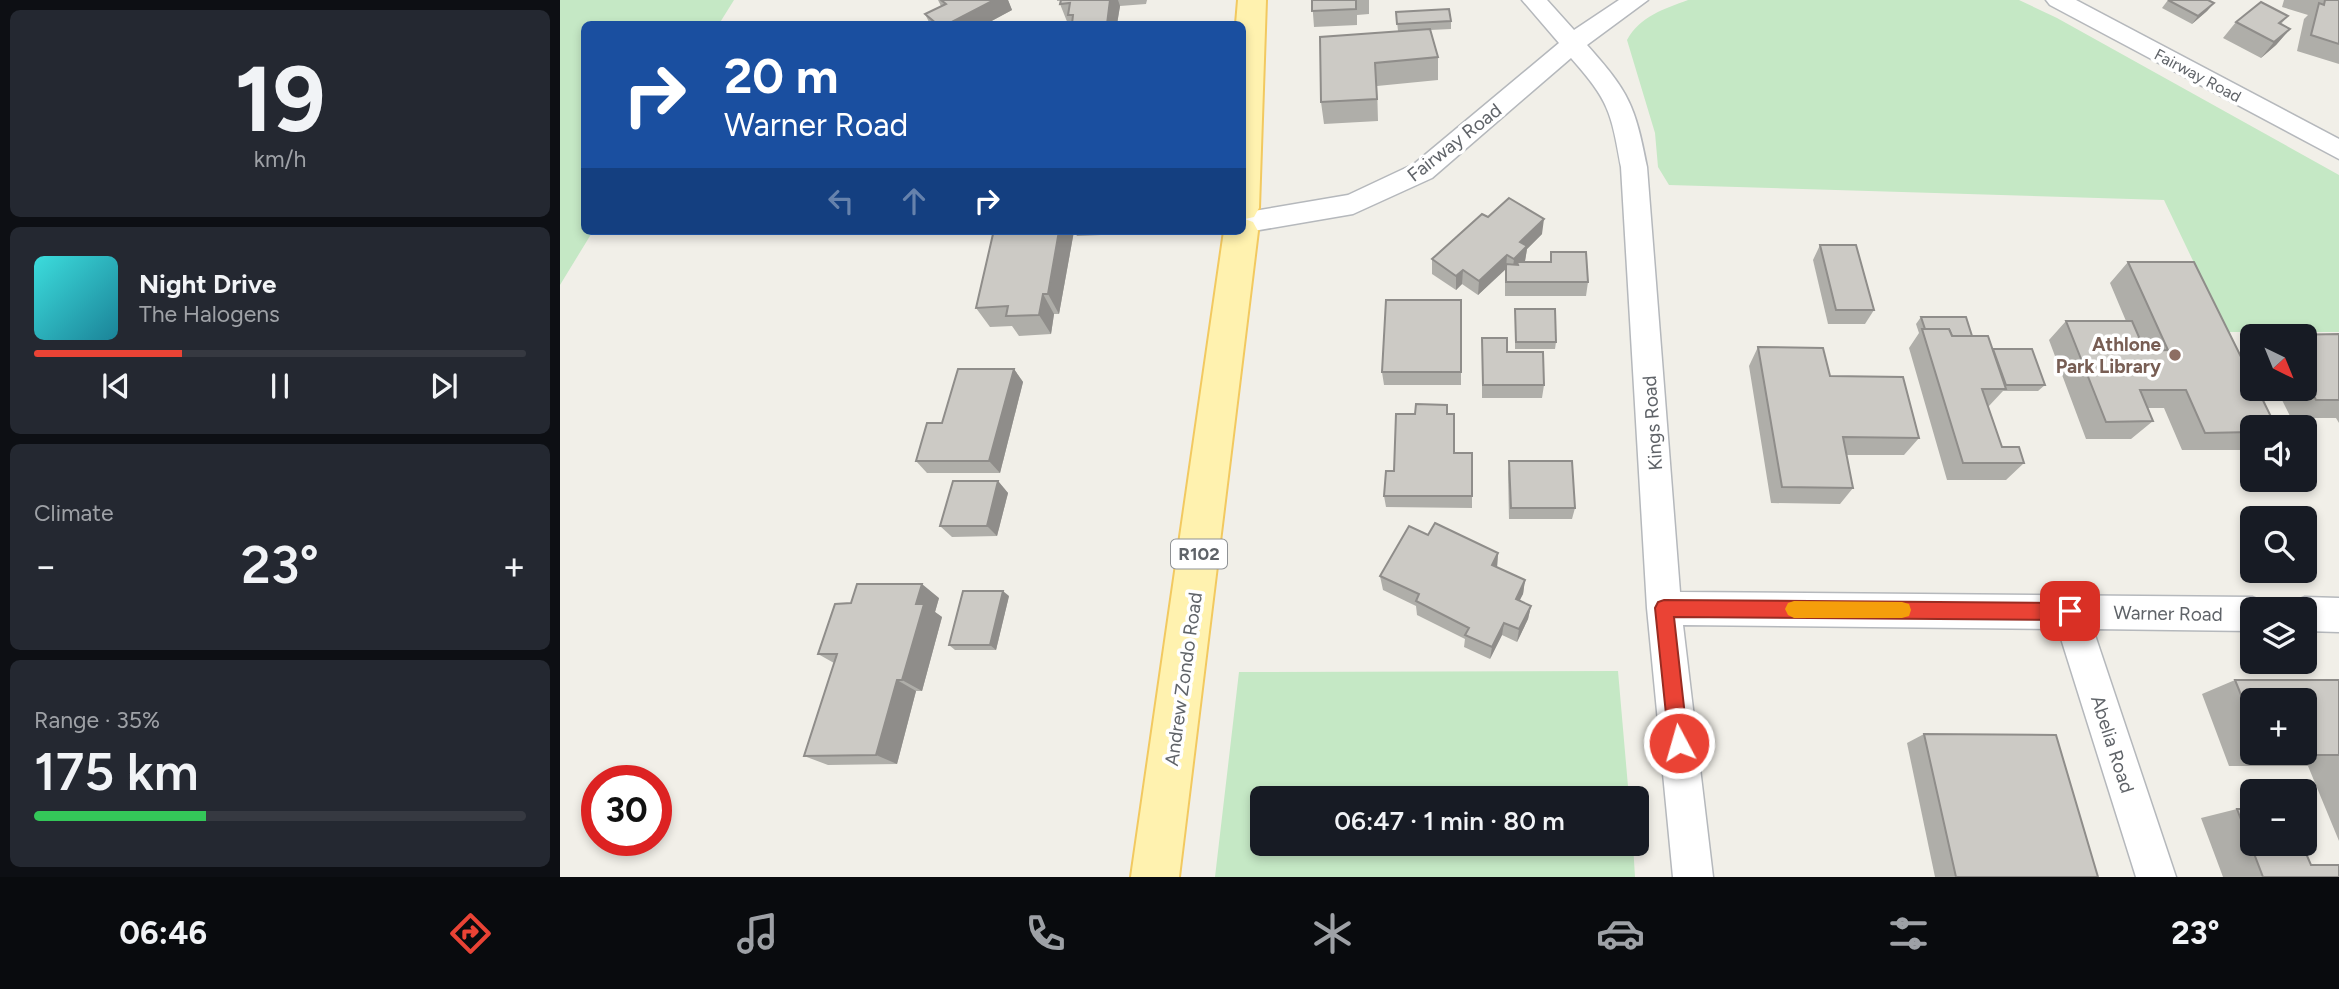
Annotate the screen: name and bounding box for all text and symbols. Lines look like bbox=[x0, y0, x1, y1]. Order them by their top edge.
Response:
text: 19 bbox=[234, 45, 326, 154]
street label: Fairway Road bbox=[2151, 45, 2244, 106]
text: 20 m bbox=[724, 46, 839, 105]
icon: right bbox=[609, 49, 700, 140]
street label: Fairway Road bbox=[1403, 98, 1506, 186]
text: Warner Road bbox=[724, 106, 908, 144]
text: km/h bbox=[254, 145, 306, 173]
icon: left bbox=[822, 182, 860, 220]
icon: ahead bbox=[895, 182, 933, 220]
icon: right bbox=[968, 182, 1006, 220]
text: Night Drive bbox=[139, 268, 276, 300]
text: The Halogens bbox=[139, 300, 280, 328]
north arrow bbox=[2240, 324, 2317, 401]
map controls bbox=[2240, 324, 2317, 856]
place label: Athlone Park Library bbox=[2056, 333, 2161, 378]
marker: Athlone Park Library bbox=[2167, 347, 2183, 363]
icon: previous bbox=[97, 367, 135, 405]
icon: pause bbox=[261, 367, 299, 405]
icon: next bbox=[425, 367, 463, 405]
street label: Kings Road bbox=[1638, 375, 1667, 471]
button: sound bbox=[2240, 415, 2317, 492]
text: Climate bbox=[34, 499, 113, 527]
button: search bbox=[2240, 506, 2317, 583]
text: 23° bbox=[241, 534, 319, 596]
road number: R102 bbox=[1171, 540, 1227, 568]
text: − bbox=[34, 543, 58, 589]
text: + bbox=[502, 543, 526, 589]
pin bbox=[2040, 581, 2100, 641]
street label: Andrew Zondo Road bbox=[1160, 591, 1207, 767]
icon: arrive bbox=[2051, 592, 2089, 630]
button: layers bbox=[2240, 597, 2317, 674]
street label: Warner Road bbox=[2113, 601, 2223, 626]
button: + bbox=[2240, 688, 2317, 765]
street label: Abelia Road bbox=[2086, 693, 2139, 796]
text: Range · 35% bbox=[34, 706, 160, 734]
position arrow bbox=[1642, 706, 1716, 780]
text: 175 km bbox=[34, 741, 199, 803]
speed limit sign: 30 bbox=[581, 765, 672, 856]
button: − bbox=[2240, 779, 2317, 856]
text: 06:47 · 1 min · 80 m bbox=[1334, 805, 1565, 837]
icon: directions bbox=[446, 909, 495, 958]
icon: music bbox=[733, 909, 782, 958]
icon: phone bbox=[1021, 909, 1070, 958]
icon: climate bbox=[1308, 909, 1357, 958]
icon: car bbox=[1596, 909, 1645, 958]
icon: filters bbox=[1884, 909, 1933, 958]
text: 06:46 bbox=[119, 914, 207, 952]
text: 23° bbox=[2171, 914, 2220, 952]

